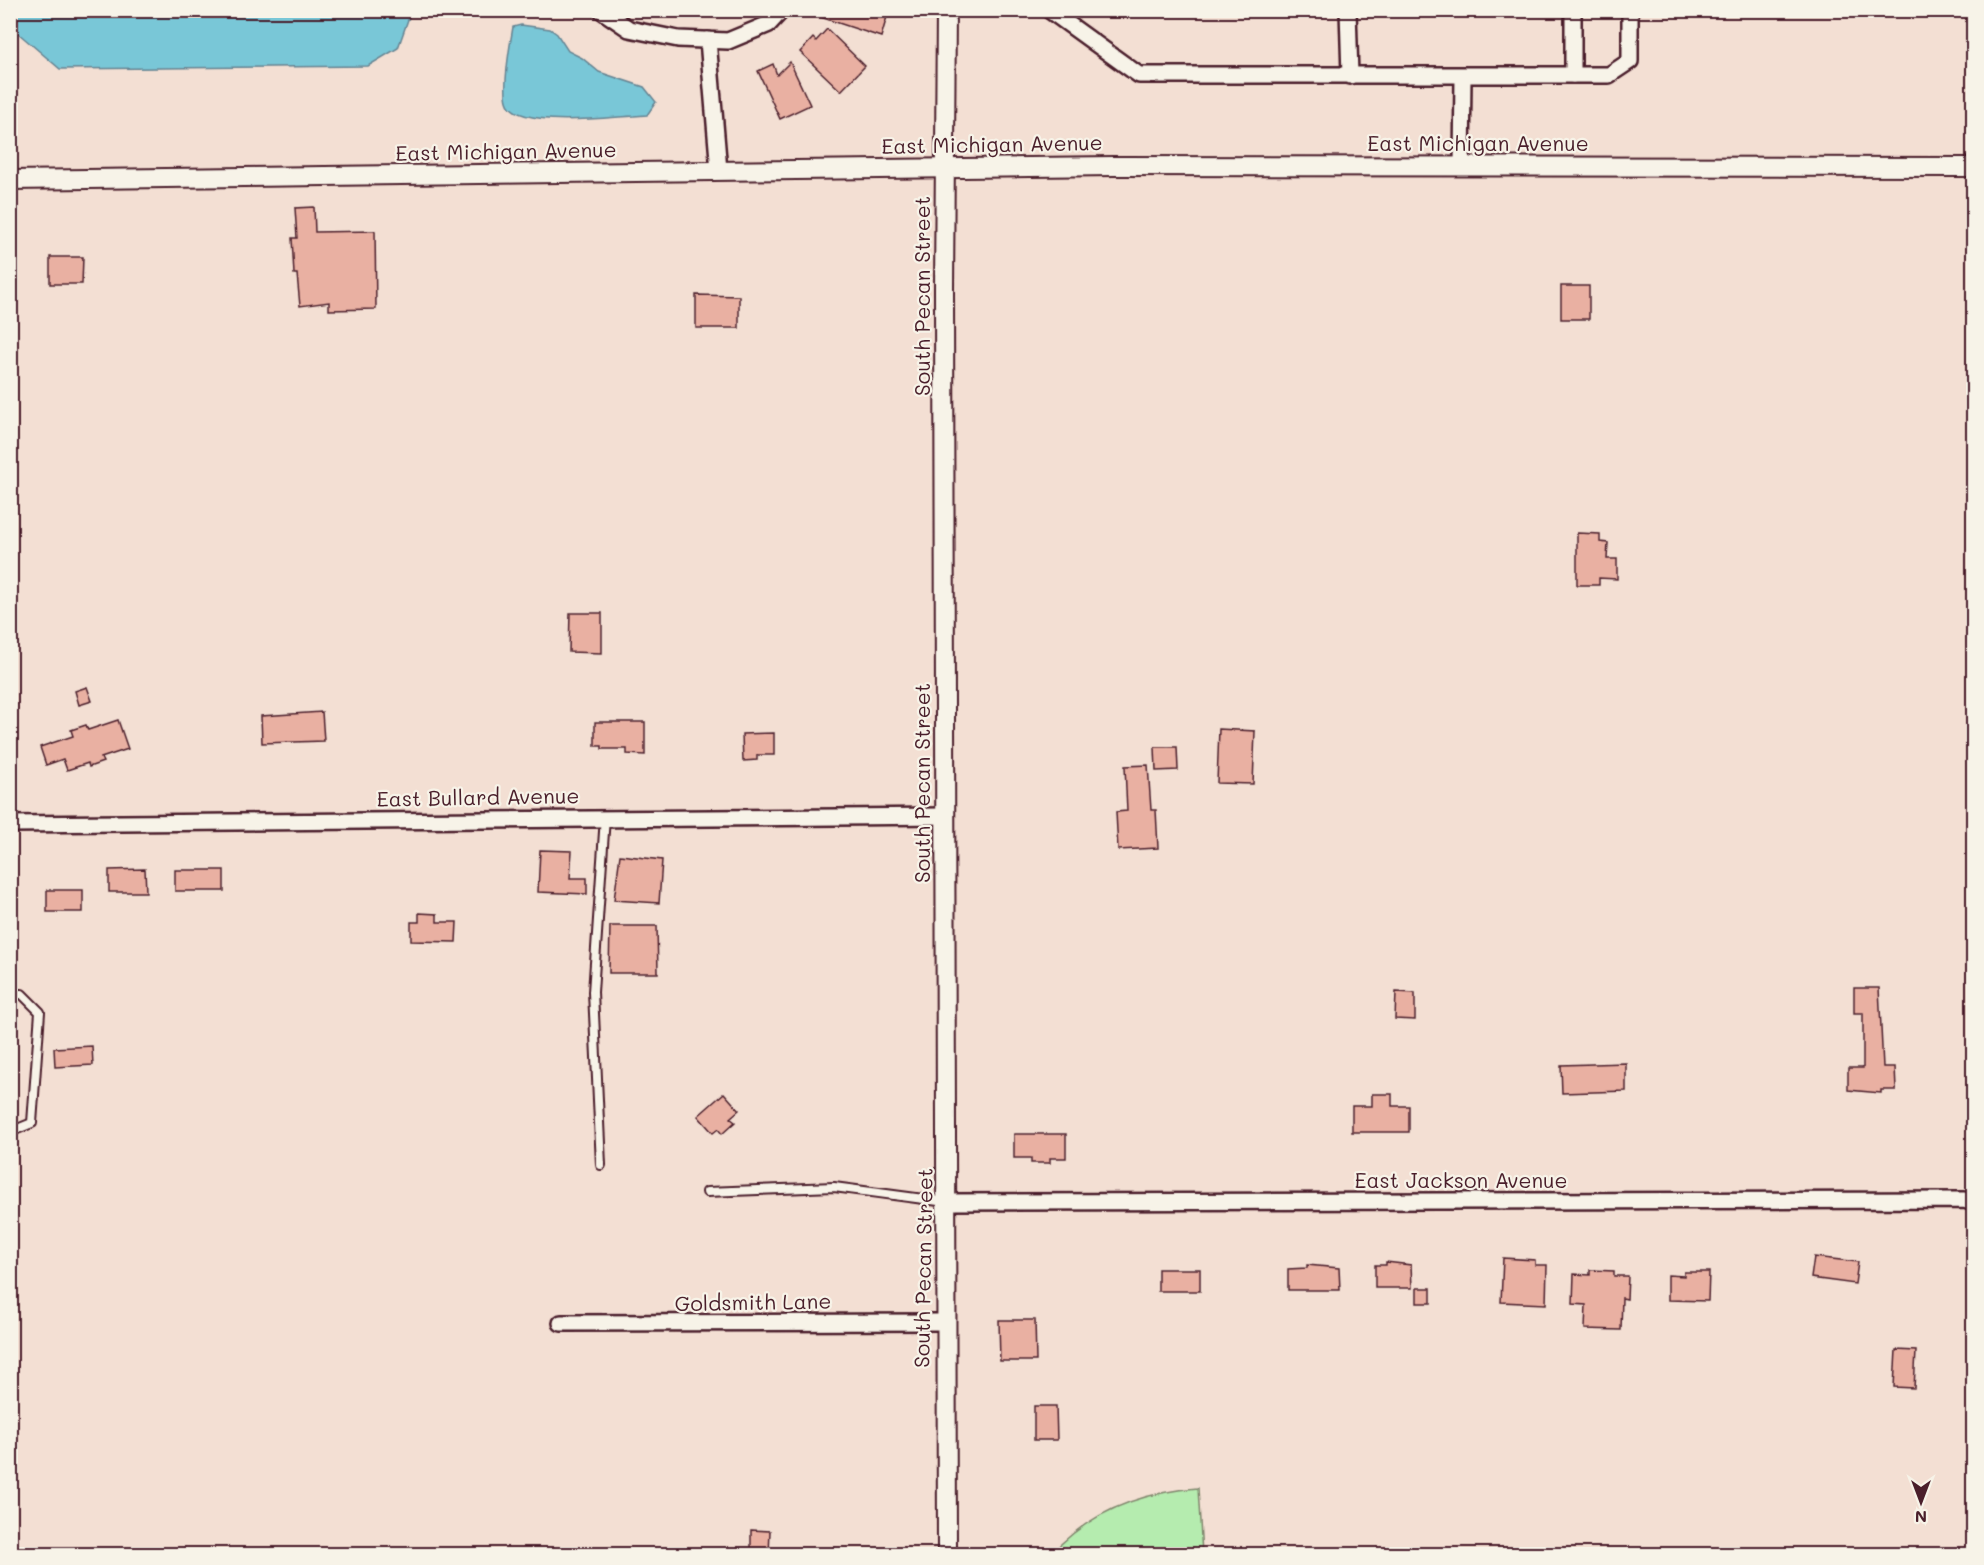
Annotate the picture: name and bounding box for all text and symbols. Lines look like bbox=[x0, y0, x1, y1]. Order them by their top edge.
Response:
street label: East Michigan Avenue bbox=[881, 128, 1103, 159]
street label: East Michigan Avenue bbox=[1367, 129, 1589, 156]
street label: East Michigan Avenue bbox=[395, 135, 617, 166]
street label: South Pecan Street bbox=[908, 196, 935, 396]
street label: South Pecan Street bbox=[908, 683, 935, 883]
street label: East Bullard Avenue bbox=[376, 781, 580, 812]
street label: East Jackson Avenue bbox=[1354, 1166, 1568, 1193]
street label: South Pecan Street bbox=[907, 1168, 938, 1368]
street label: Goldsmith Lane bbox=[674, 1287, 831, 1316]
north arrow bbox=[1891, 1472, 1951, 1532]
text: N bbox=[1915, 1507, 1927, 1528]

